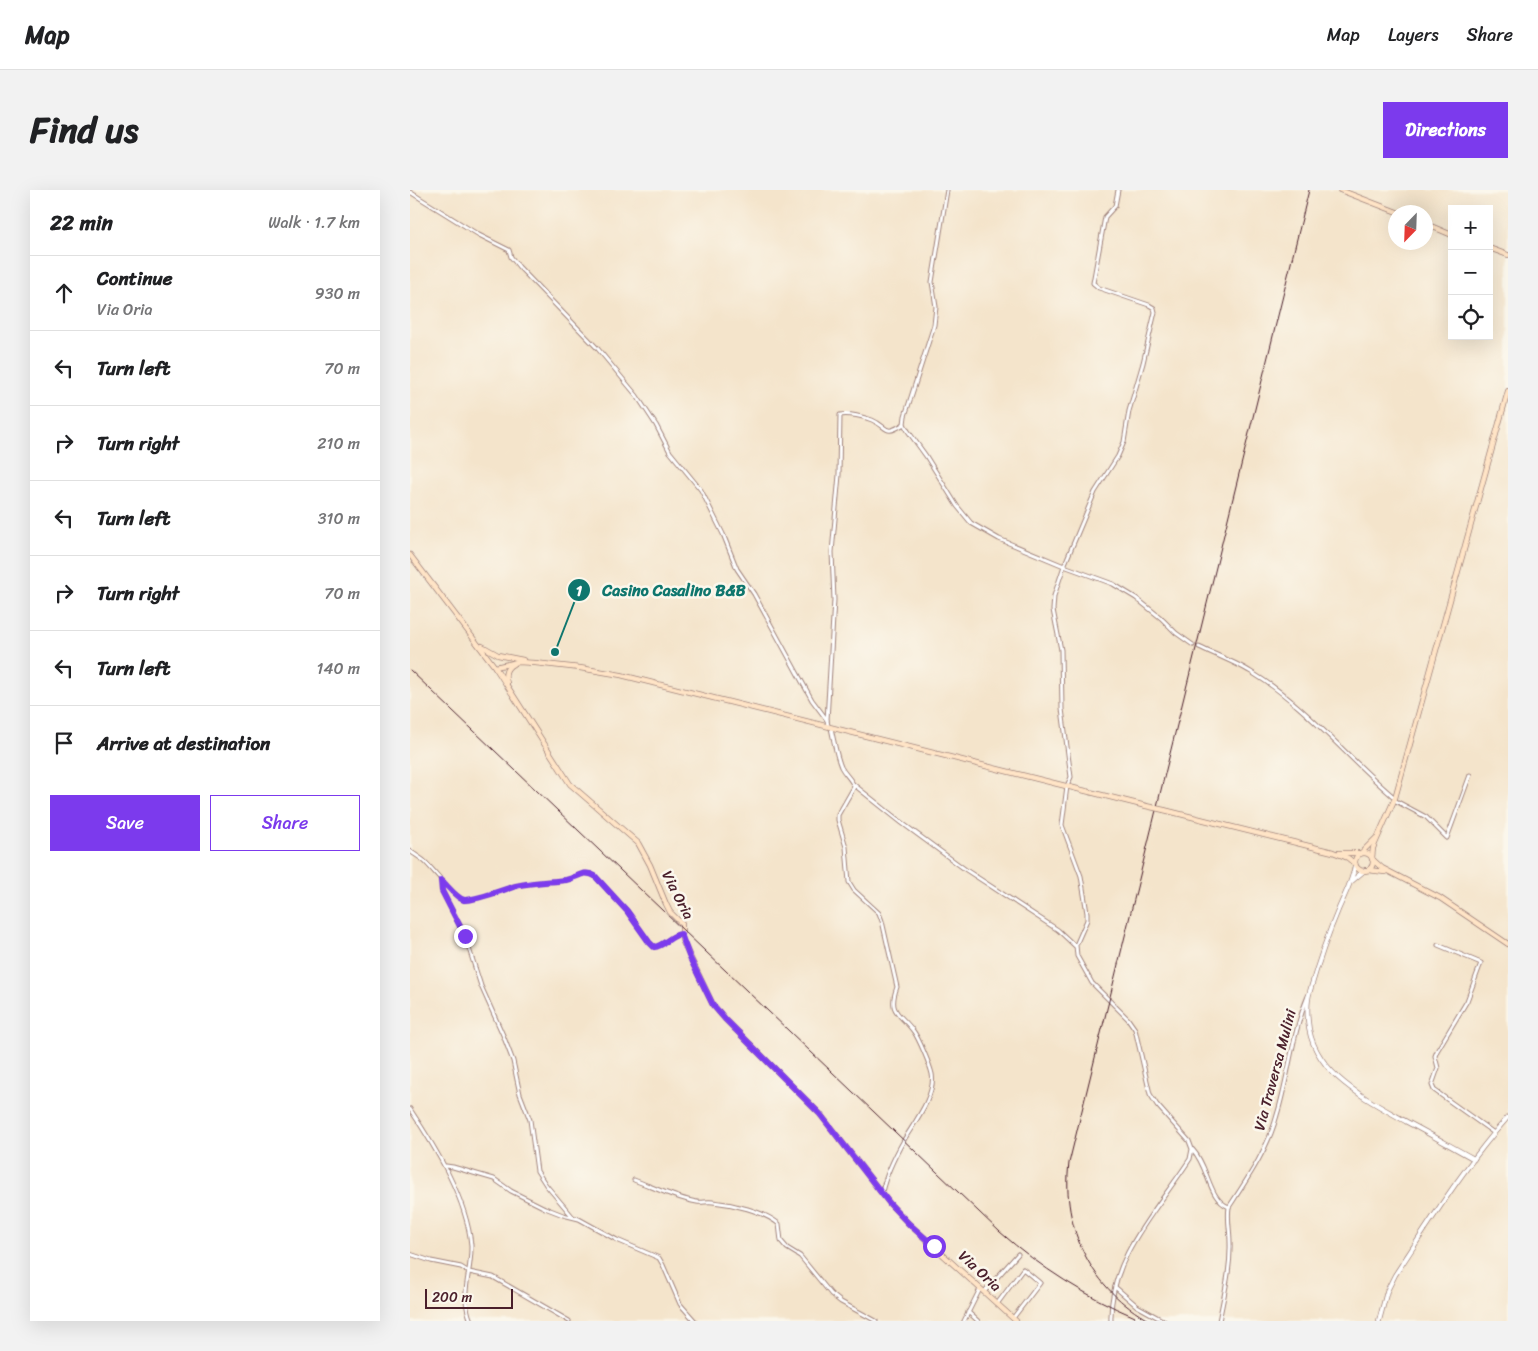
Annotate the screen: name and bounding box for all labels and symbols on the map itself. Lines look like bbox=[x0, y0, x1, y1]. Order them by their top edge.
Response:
north arrow bbox=[1388, 205, 1433, 250]
callout: Casino Casalino B&B bbox=[567, 575, 756, 606]
text: Casino Casalino B&B bbox=[601, 576, 746, 605]
text: 1 bbox=[576, 578, 583, 604]
street label: Via Oria bbox=[655, 866, 702, 924]
route end bbox=[454, 925, 477, 948]
street label: Via Traversa Mulini bbox=[1246, 1005, 1304, 1134]
route start bbox=[923, 1235, 946, 1258]
street label: Via Oria bbox=[952, 1244, 1008, 1299]
scale bar bbox=[425, 1286, 512, 1309]

